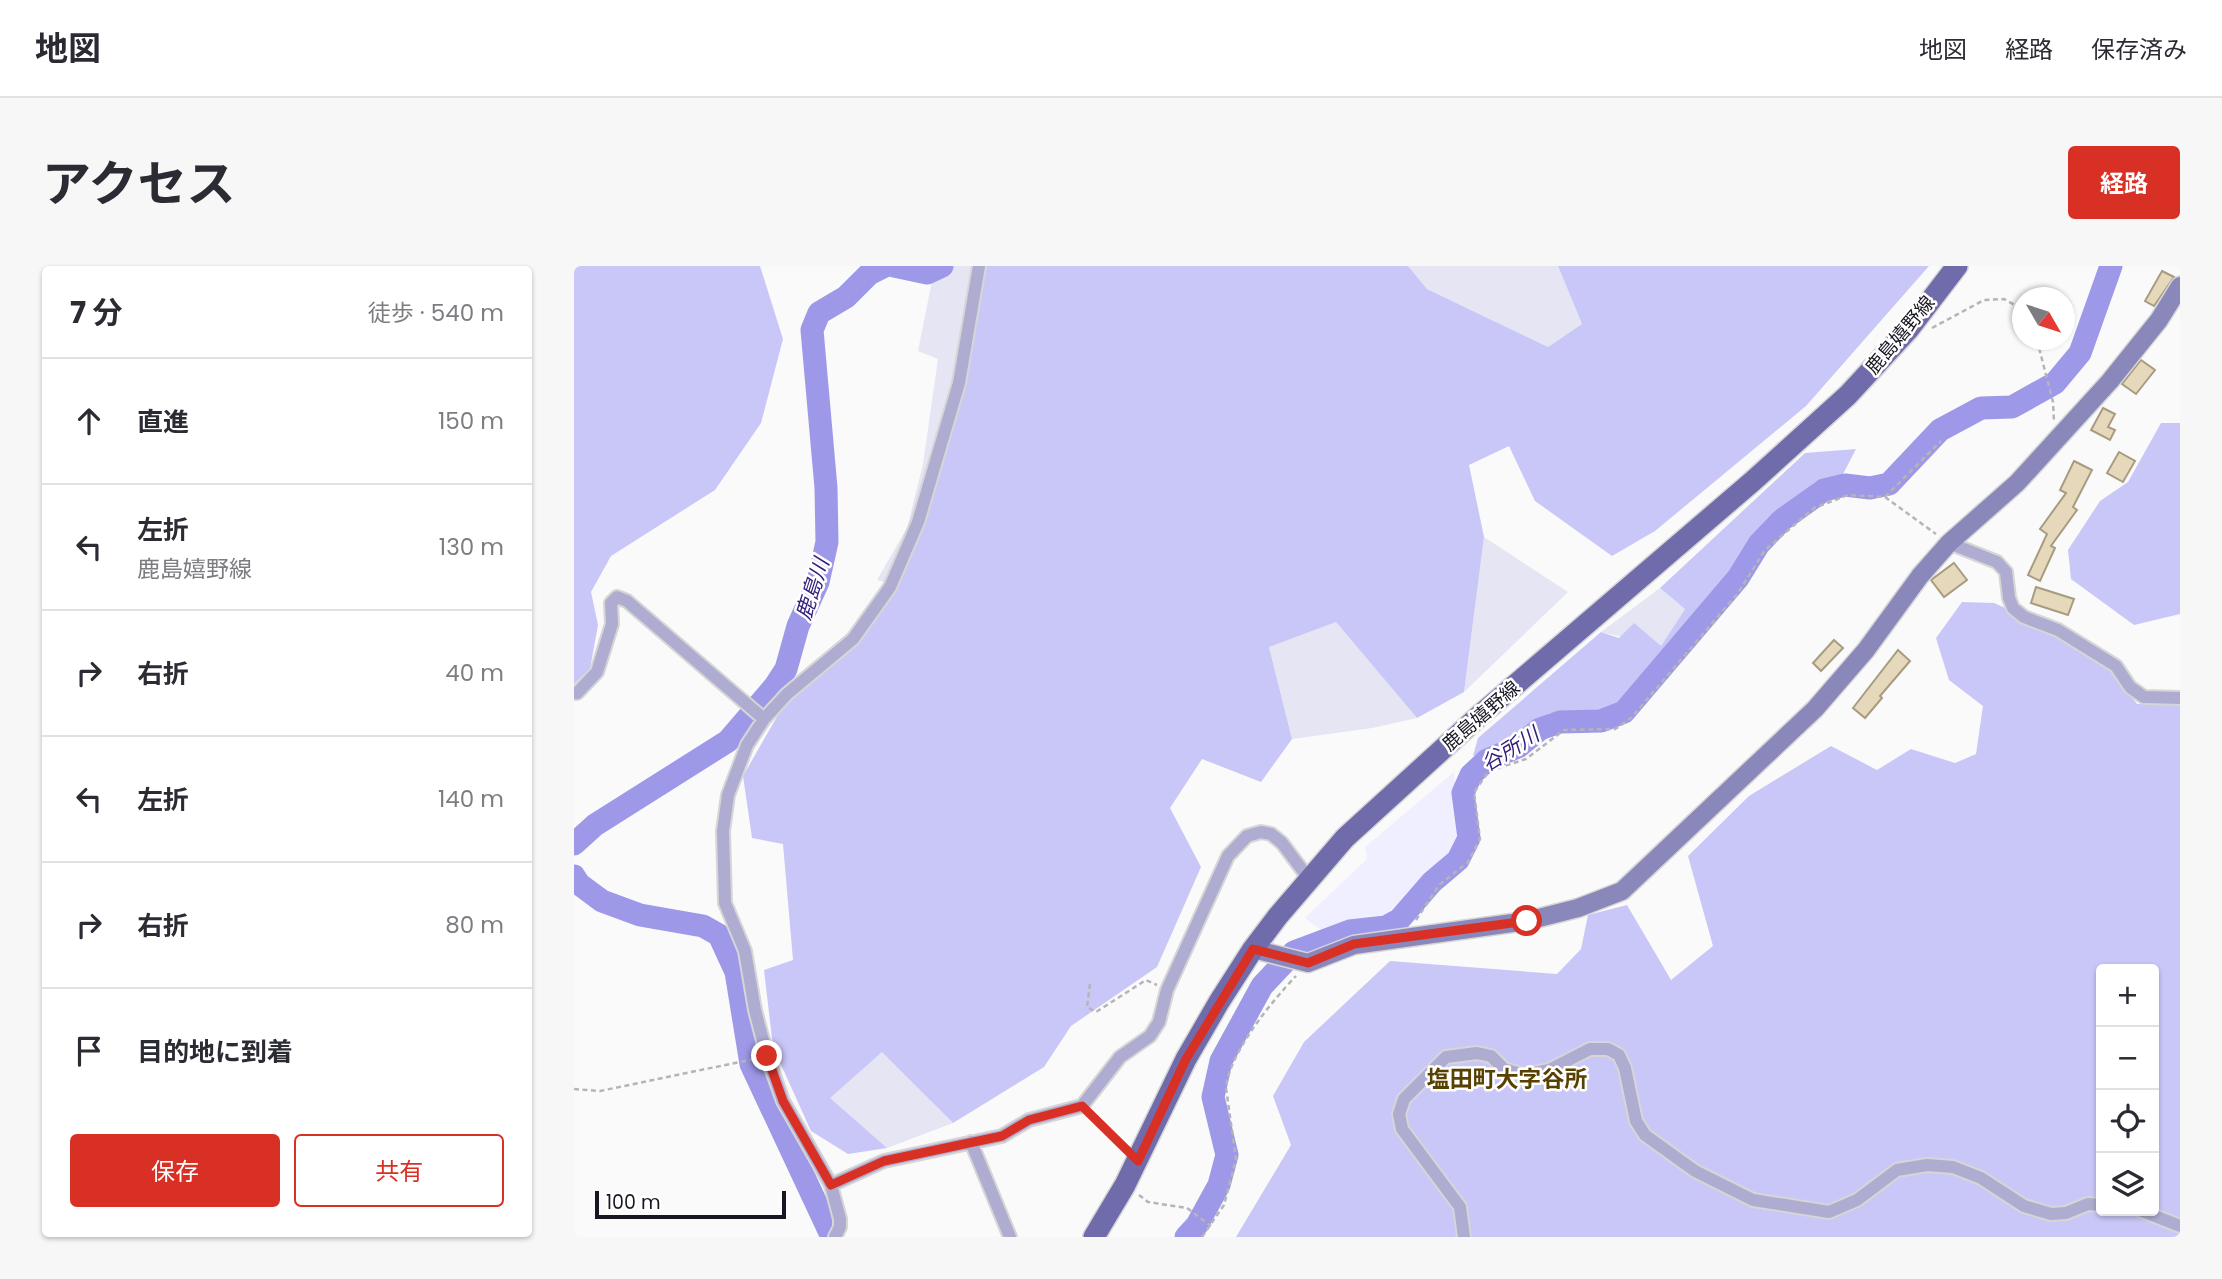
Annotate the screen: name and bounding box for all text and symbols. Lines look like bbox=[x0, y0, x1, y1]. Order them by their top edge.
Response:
text: 地図 bbox=[35, 25, 101, 72]
text: 地図 bbox=[1919, 33, 1967, 66]
text: 経路 bbox=[2005, 33, 2053, 66]
text: 保存済み bbox=[2091, 33, 2187, 66]
button: 経路 bbox=[2068, 146, 2180, 219]
text: アクセス bbox=[42, 150, 236, 218]
north arrow bbox=[2012, 287, 2075, 350]
street label: 鹿島嬉野線 bbox=[1859, 290, 1941, 380]
text: 7 分 bbox=[70, 291, 122, 334]
text: 徒歩 · 540 m bbox=[368, 297, 504, 329]
icon: ahead bbox=[70, 402, 108, 440]
text: 直進 bbox=[137, 404, 189, 440]
text: 150 m bbox=[438, 405, 504, 437]
text: 左折 bbox=[137, 512, 189, 548]
icon: left bbox=[70, 528, 108, 566]
text: 130 m bbox=[439, 531, 504, 563]
text: 鹿島嬉野線 bbox=[137, 553, 252, 585]
water label: 鹿島川 bbox=[788, 553, 836, 623]
icon: right bbox=[70, 654, 108, 692]
text: 右折 bbox=[137, 656, 189, 692]
text: 40 m bbox=[445, 657, 504, 689]
street label: 鹿島嬉野線 bbox=[1436, 675, 1526, 757]
water label: 谷所川 bbox=[1476, 719, 1546, 778]
icon: left bbox=[70, 780, 108, 818]
text: 左折 bbox=[137, 782, 189, 818]
text: 140 m bbox=[438, 783, 504, 815]
route start bbox=[1511, 905, 1542, 936]
icon: right bbox=[70, 906, 108, 944]
text: 右折 bbox=[137, 908, 189, 944]
text: 80 m bbox=[445, 909, 504, 941]
map controls bbox=[2096, 964, 2159, 1216]
button: + bbox=[2096, 964, 2159, 1027]
button: − bbox=[2096, 1027, 2159, 1090]
icon: arrive bbox=[70, 1032, 108, 1070]
text: 目的地に到着 bbox=[137, 1034, 293, 1070]
route end bbox=[751, 1040, 782, 1071]
district label: 塩田町大字谷所 bbox=[1427, 1063, 1588, 1095]
button: locate bbox=[2096, 1090, 2159, 1153]
button: 保存 bbox=[70, 1134, 280, 1207]
button: 共有 bbox=[294, 1134, 504, 1207]
button: layers bbox=[2096, 1153, 2159, 1216]
scale bar bbox=[595, 1188, 786, 1220]
text: 100 m bbox=[606, 1189, 661, 1216]

